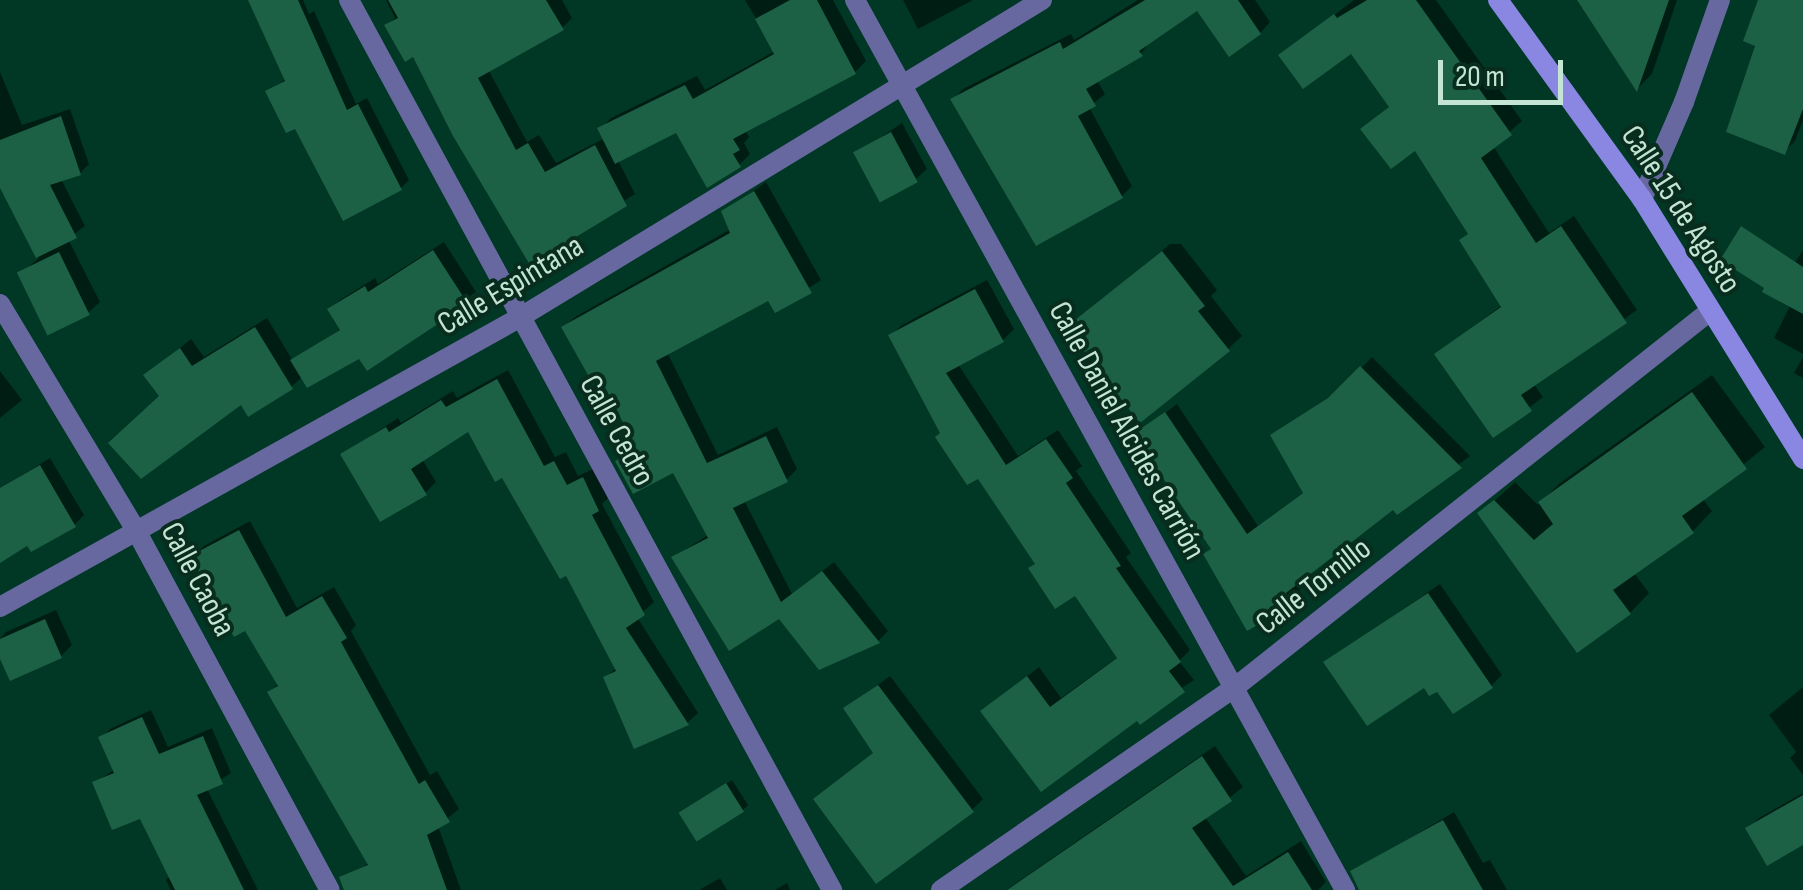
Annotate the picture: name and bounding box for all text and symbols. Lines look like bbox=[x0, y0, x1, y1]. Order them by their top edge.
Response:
scale bar bbox=[1443, 40, 1568, 102]
text: 20 m bbox=[1455, 59, 1505, 95]
street label: Calle 15 de Agosto bbox=[1612, 119, 1748, 301]
street label: Calle Espintana bbox=[431, 228, 591, 344]
street label: Calle Daniel Alcides Carrión bbox=[1039, 295, 1213, 567]
street label: Calle Cedro bbox=[570, 369, 662, 493]
street label: Calle Caoba bbox=[151, 517, 243, 643]
street label: Calle Tornillo bbox=[1249, 530, 1379, 644]

